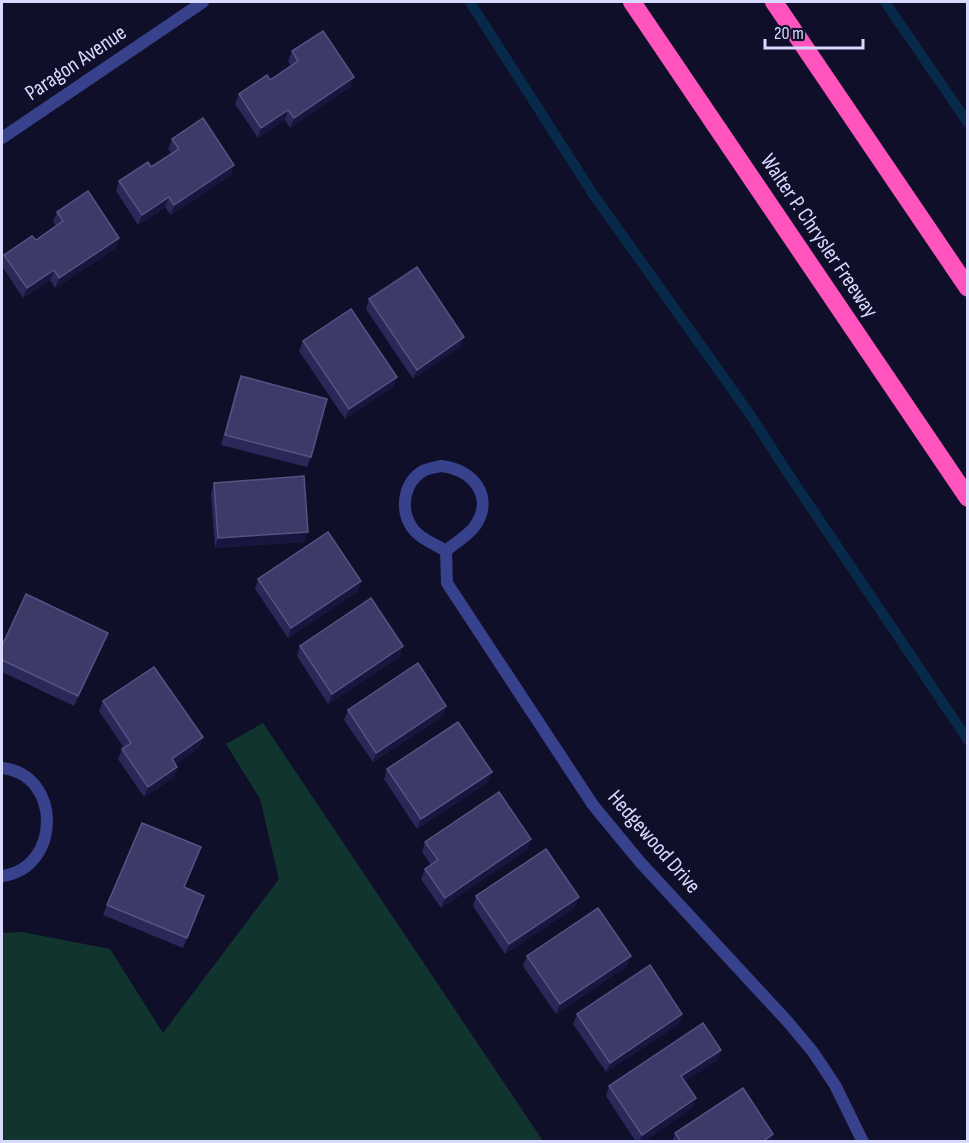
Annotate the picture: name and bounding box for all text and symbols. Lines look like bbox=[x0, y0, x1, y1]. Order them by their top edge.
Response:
scale bar bbox=[765, 12, 862, 50]
street label: Paragon Avenue bbox=[20, 19, 132, 107]
text: 20 m bbox=[774, 23, 804, 44]
street label: Walter P. Chrysler Freeway bbox=[754, 149, 884, 323]
street label: Hedgewood Drive bbox=[602, 785, 706, 899]

